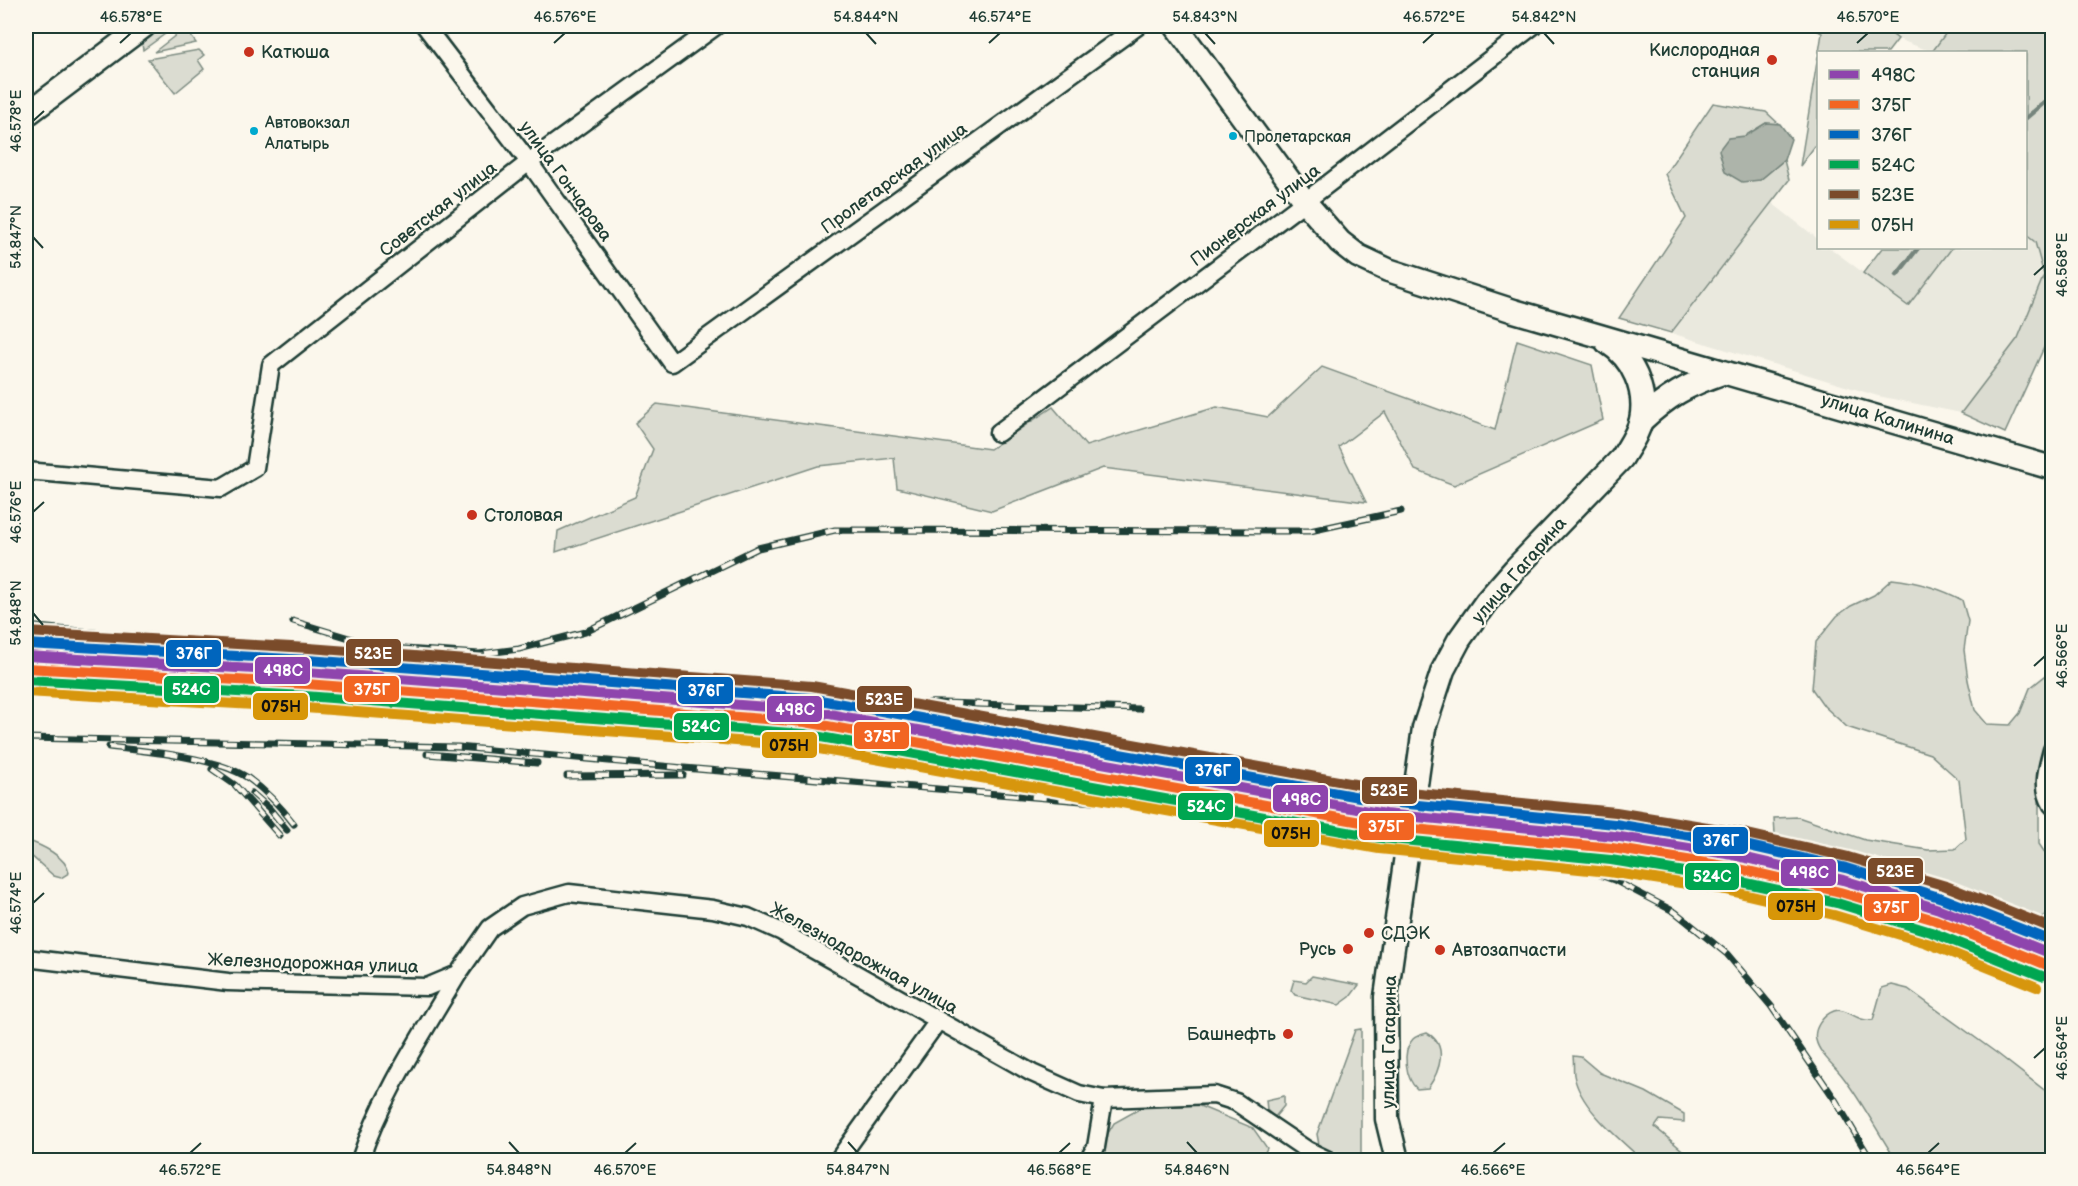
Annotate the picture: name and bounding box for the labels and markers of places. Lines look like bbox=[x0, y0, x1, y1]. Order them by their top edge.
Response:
place label: Кислородная станция bbox=[1649, 40, 1760, 82]
place label: Катюша bbox=[261, 42, 330, 63]
marker: Катюша bbox=[242, 45, 256, 59]
marker: Кислородная станция bbox=[1765, 53, 1779, 67]
place label: Автовокзал Алатырь bbox=[264, 114, 350, 154]
marker: Автовокзал Алатырь bbox=[248, 125, 260, 137]
place label: Пролетарская bbox=[1244, 128, 1351, 147]
marker: Пролетарская bbox=[1227, 130, 1239, 142]
place label: Столовая bbox=[484, 505, 563, 526]
marker: Столовая bbox=[465, 508, 479, 522]
place label: СДЭК bbox=[1381, 923, 1430, 944]
marker: СДЭК bbox=[1362, 926, 1376, 940]
place label: Русь bbox=[1299, 939, 1336, 960]
place label: Автозапчасти bbox=[1451, 940, 1566, 961]
marker: Русь bbox=[1341, 942, 1355, 956]
marker: Автозапчасти bbox=[1433, 943, 1447, 957]
place label: Башнефть bbox=[1187, 1024, 1276, 1045]
marker: Башнефть bbox=[1281, 1027, 1295, 1041]

